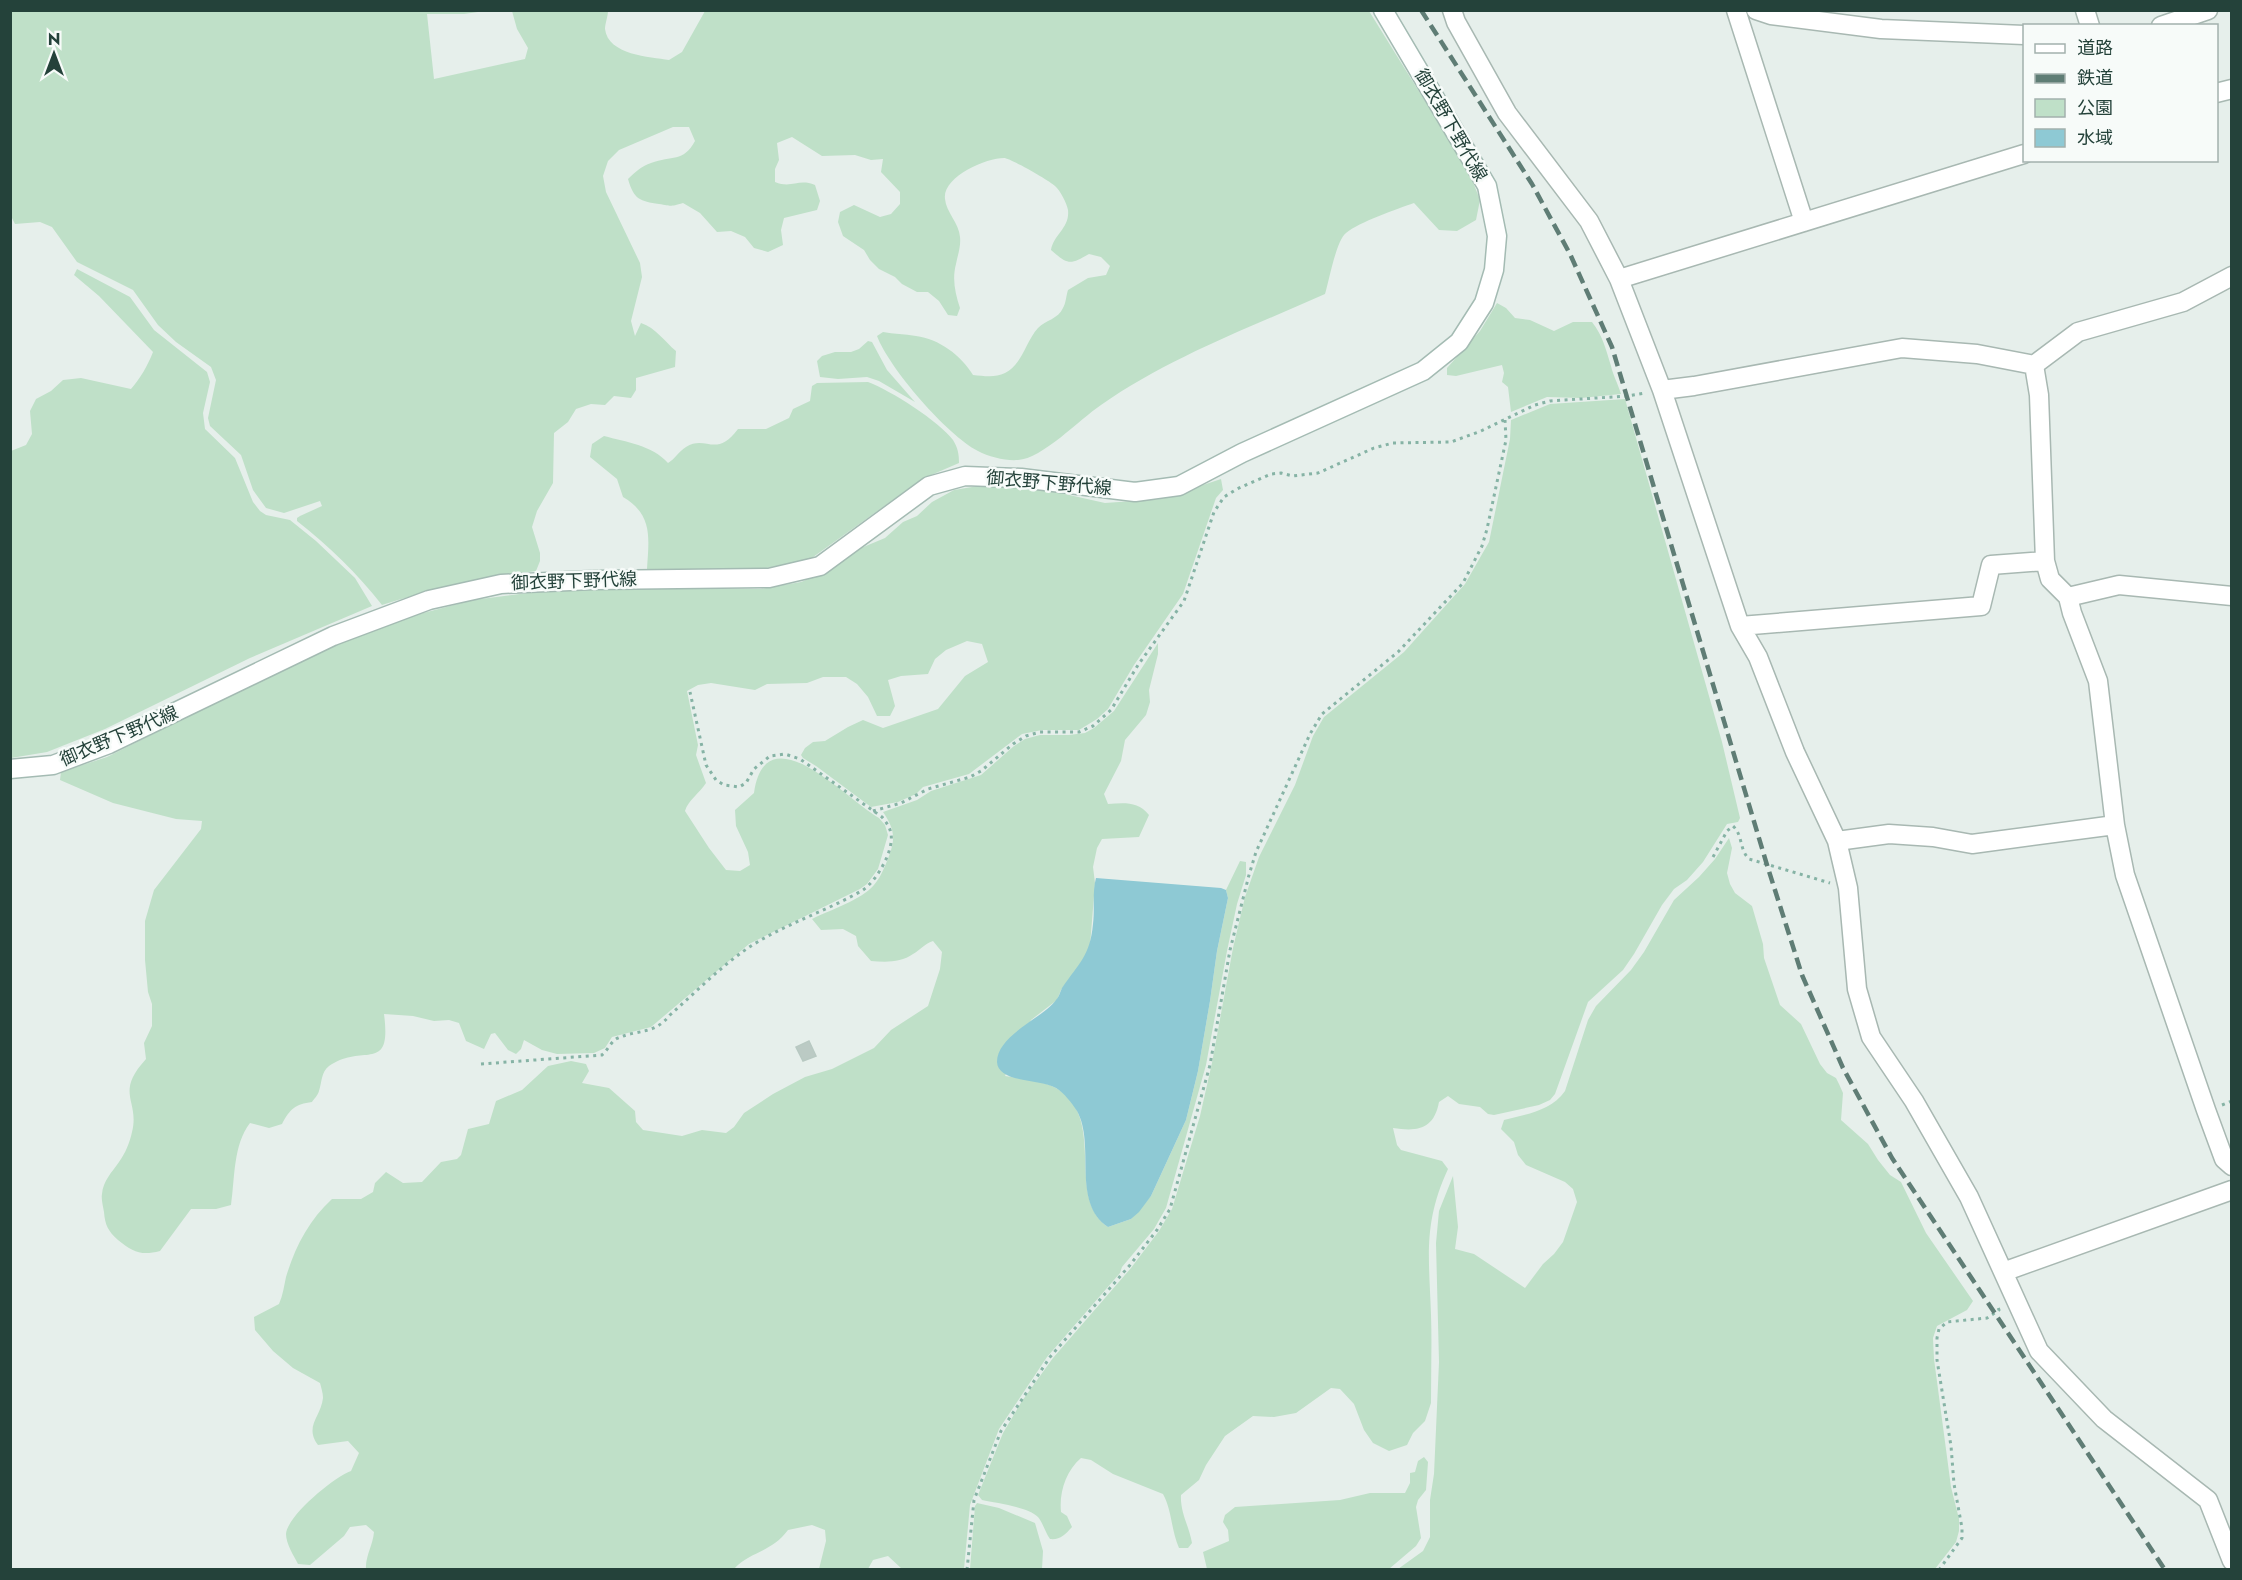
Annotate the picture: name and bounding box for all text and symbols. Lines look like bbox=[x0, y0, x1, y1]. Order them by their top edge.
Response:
north arrow bbox=[24, 24, 84, 84]
legend bbox=[2023, 24, 2218, 162]
text: N bbox=[48, 28, 60, 51]
text: 道路 bbox=[2077, 35, 2113, 61]
street label: 御衣野下野代線 bbox=[1408, 64, 1494, 186]
text: 鉄道 bbox=[2077, 65, 2113, 91]
text: 公園 bbox=[2077, 95, 2113, 121]
text: 水域 bbox=[2077, 125, 2113, 151]
street label: 御衣野下野代線 bbox=[985, 465, 1113, 501]
street label: 御衣野下野代線 bbox=[511, 566, 637, 596]
street label: 御衣野下野代線 bbox=[56, 699, 182, 773]

